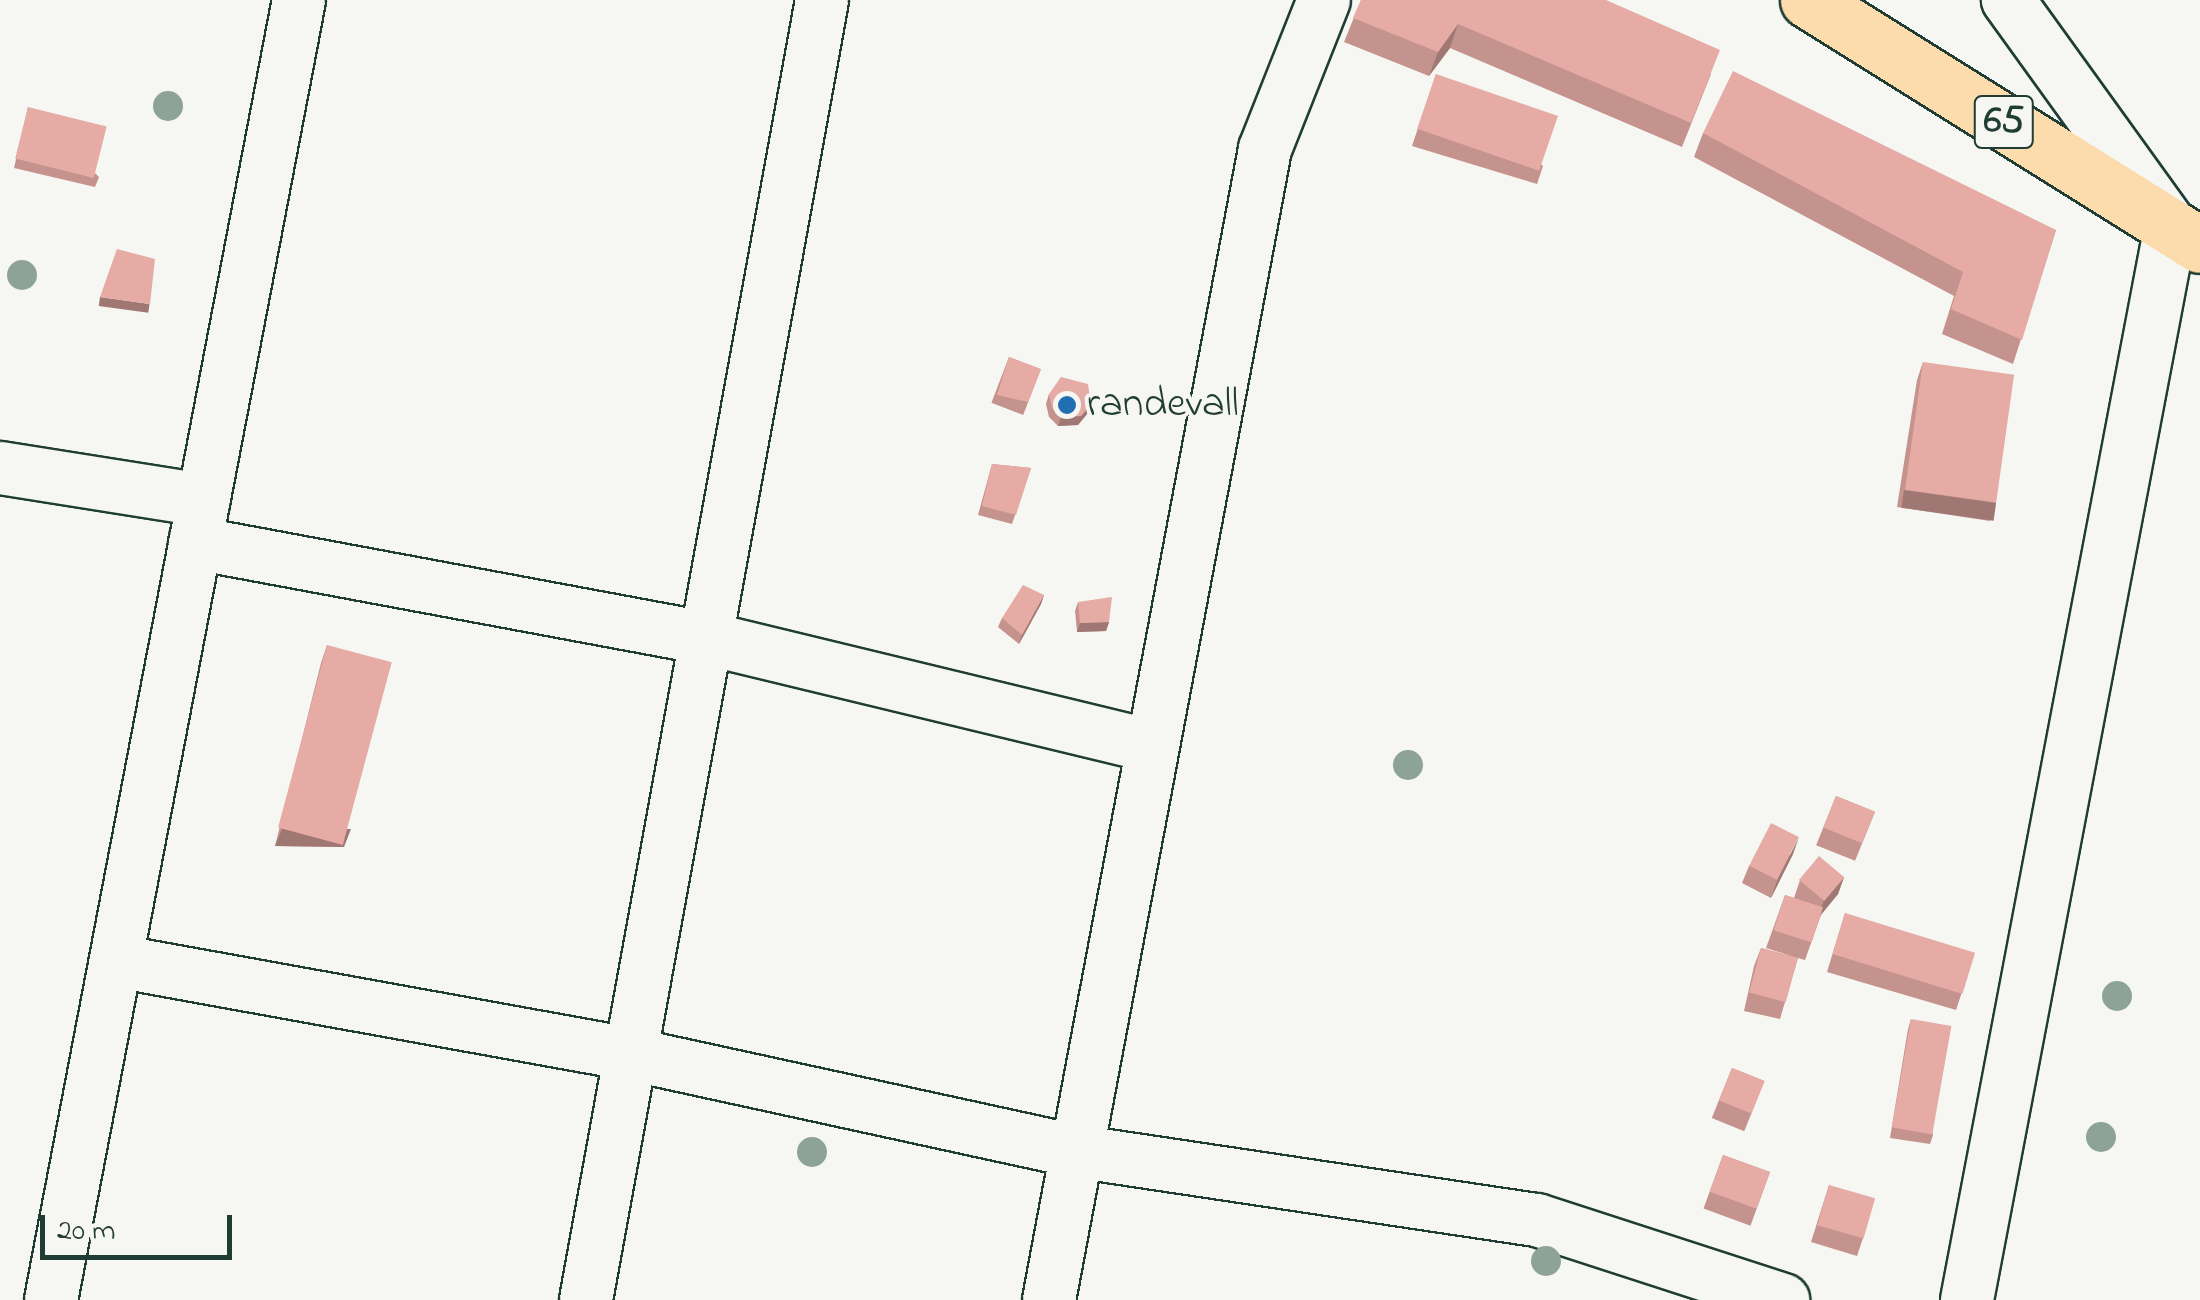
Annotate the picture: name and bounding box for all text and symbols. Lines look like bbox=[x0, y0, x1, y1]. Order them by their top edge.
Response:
road number: 65 bbox=[1972, 87, 2036, 157]
place label: randevall bbox=[1087, 380, 1239, 430]
marker: randevall bbox=[1056, 394, 1078, 416]
scale bar bbox=[45, 1195, 238, 1257]
text: 20 m bbox=[57, 1210, 116, 1254]

